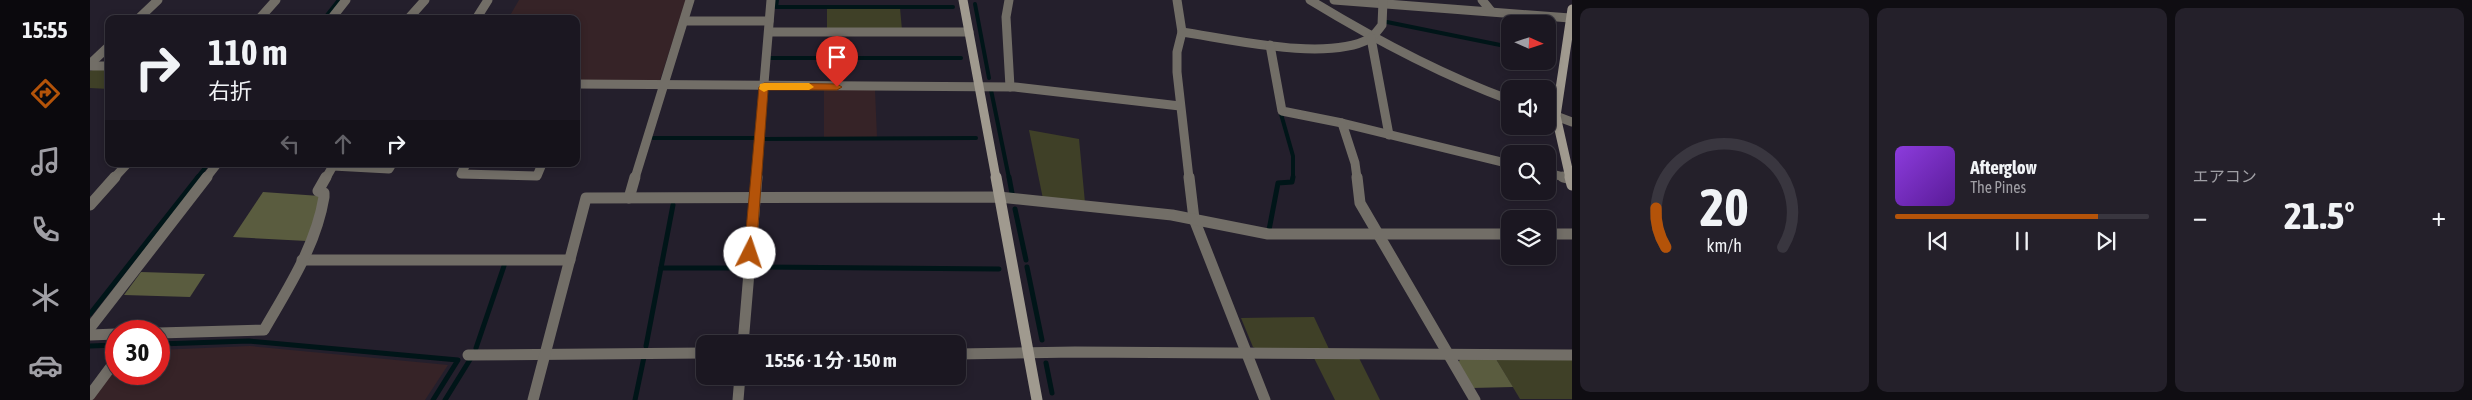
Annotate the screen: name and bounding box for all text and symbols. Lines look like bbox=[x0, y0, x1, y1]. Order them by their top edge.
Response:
north arrow bbox=[1501, 15, 1556, 70]
map controls bbox=[1501, 15, 1556, 265]
text: 15:55 bbox=[22, 17, 68, 43]
text: 110 m bbox=[208, 32, 287, 72]
icon: right bbox=[125, 35, 190, 100]
pin bbox=[816, 36, 858, 87]
icon: arrive bbox=[823, 43, 851, 71]
icon: directions bbox=[28, 76, 63, 111]
text: 右折 bbox=[208, 78, 252, 104]
button: sound bbox=[1501, 80, 1556, 135]
icon: left bbox=[276, 130, 304, 158]
icon: ahead bbox=[329, 130, 357, 158]
icon: right bbox=[382, 130, 410, 158]
icon: music bbox=[28, 144, 63, 179]
button: search bbox=[1501, 145, 1556, 200]
text: Afterglow bbox=[1970, 156, 2037, 178]
text: エアコン bbox=[2193, 167, 2257, 185]
text: 20 bbox=[1700, 177, 1749, 237]
text: The Pines bbox=[1970, 178, 2026, 196]
text: 21.5° bbox=[2284, 194, 2355, 237]
text: − bbox=[2193, 200, 2207, 232]
text: + bbox=[2431, 200, 2446, 232]
button: layers bbox=[1501, 210, 1556, 265]
icon: phone bbox=[28, 212, 63, 247]
position arrow bbox=[723, 226, 775, 278]
icon: previous bbox=[1924, 227, 1952, 255]
icon: pause bbox=[2008, 227, 2036, 255]
icon: next bbox=[2092, 227, 2120, 255]
text: km/h bbox=[1707, 235, 1742, 256]
icon: climate bbox=[28, 280, 63, 315]
speed limit sign: 30 bbox=[105, 320, 170, 385]
icon: car bbox=[28, 348, 63, 383]
text: 15:56 · 1 分 · 150 m bbox=[765, 349, 897, 371]

